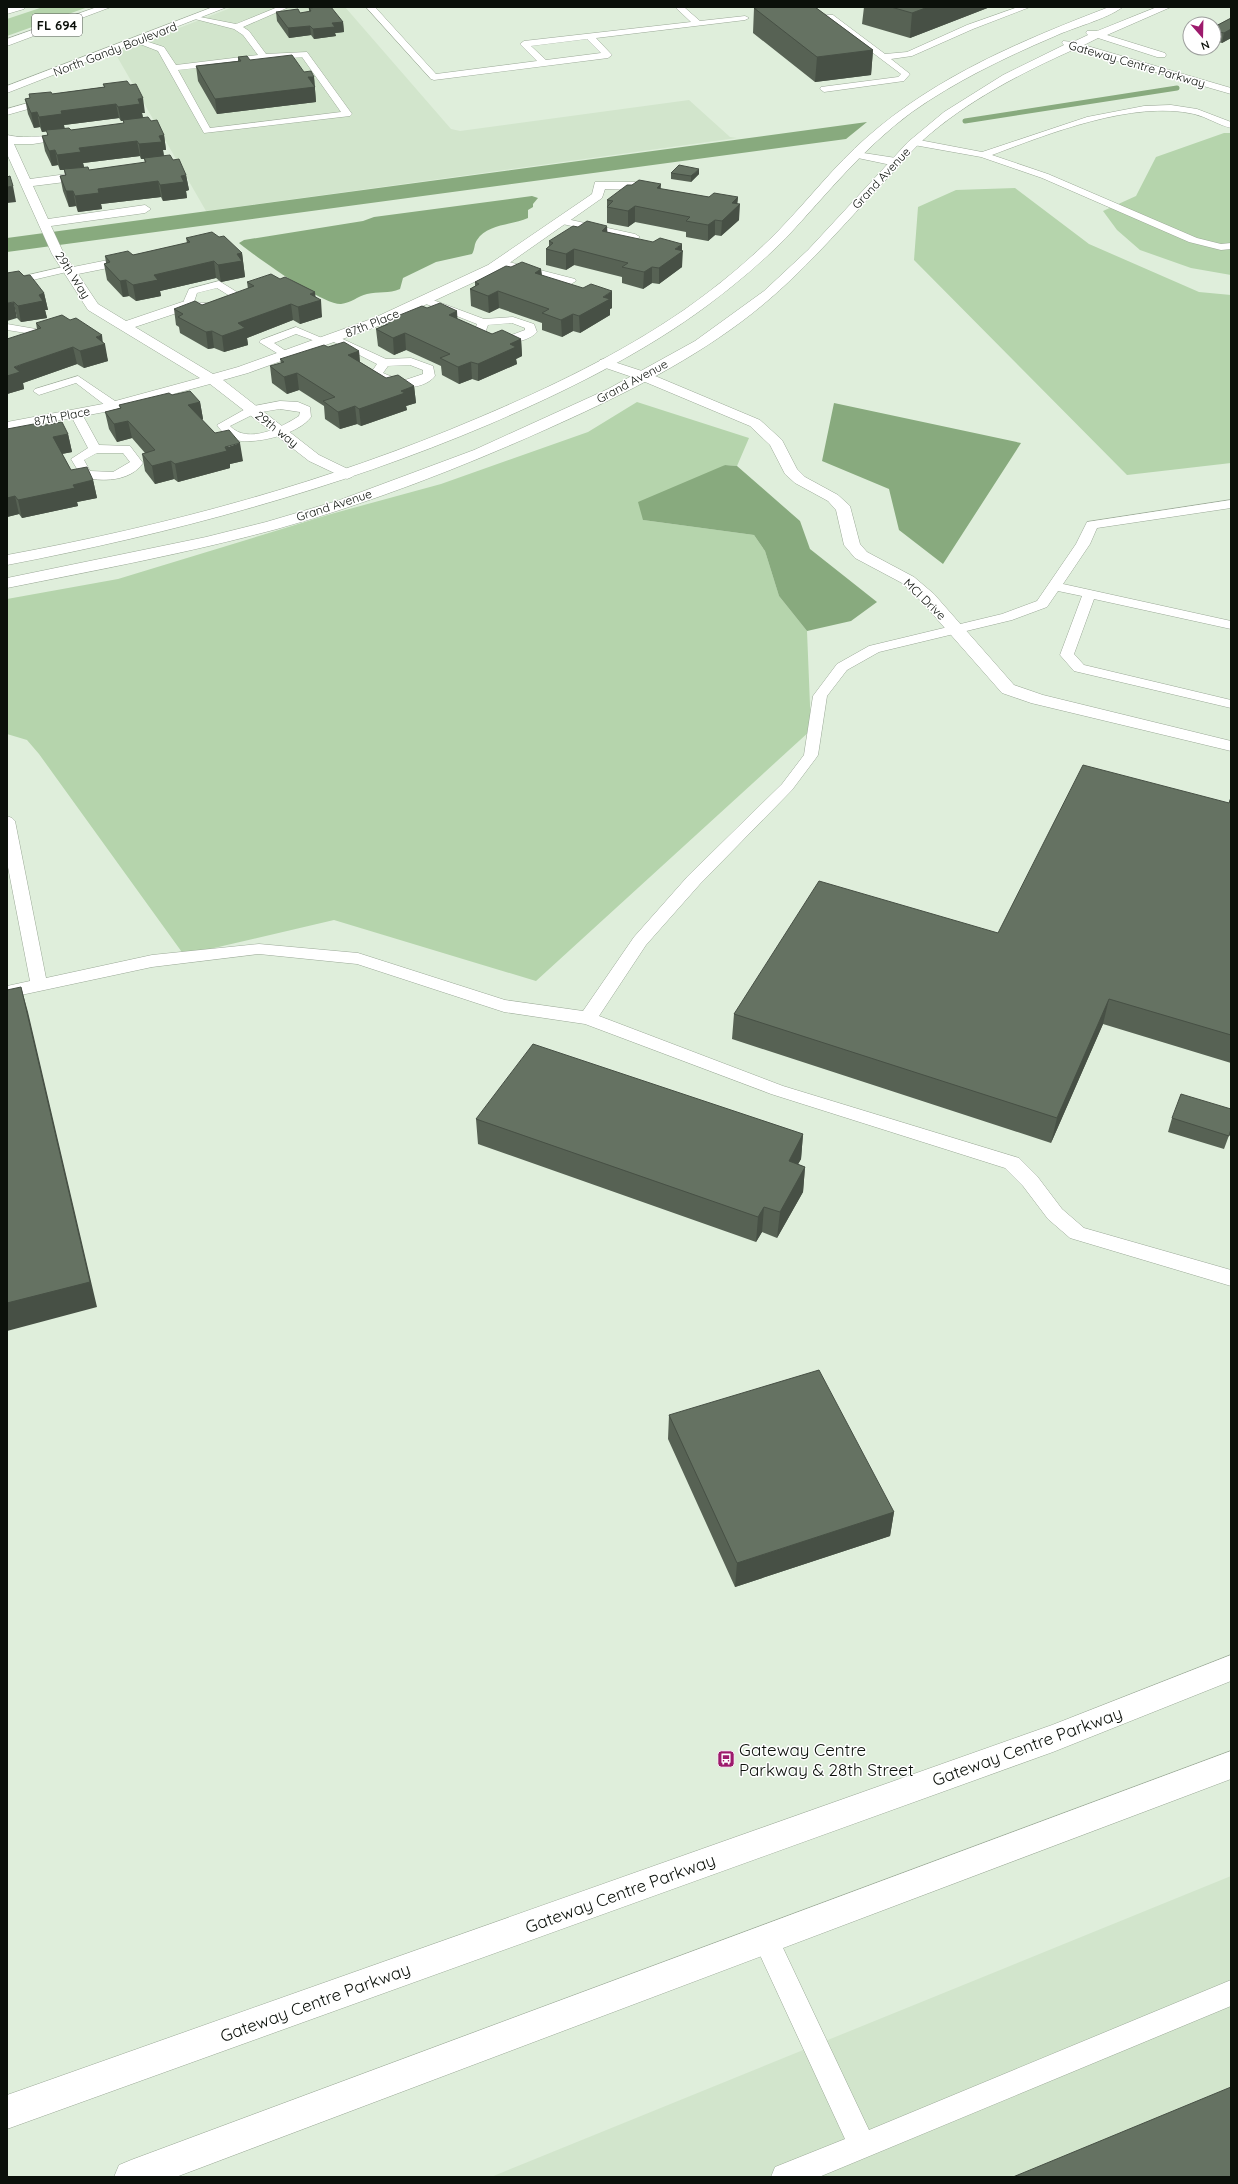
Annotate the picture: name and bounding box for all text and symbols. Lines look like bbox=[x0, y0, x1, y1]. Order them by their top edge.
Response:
road number: FL 694 bbox=[32, 14, 82, 36]
north arrow bbox=[1182, 16, 1222, 56]
street label: North Gandy Boulevard bbox=[51, 18, 179, 80]
street label: Gateway Centre Parkway bbox=[1067, 37, 1207, 91]
text: N bbox=[1199, 37, 1212, 53]
street label: Grand Avenue bbox=[849, 144, 913, 212]
street label: 29th Way bbox=[52, 249, 94, 301]
street label: 87th Place bbox=[343, 305, 401, 341]
street label: Grand Avenue bbox=[594, 356, 670, 406]
street label: 87th Place bbox=[33, 403, 91, 429]
street label: 29th way bbox=[252, 407, 302, 451]
street label: Grand Avenue bbox=[294, 486, 374, 524]
street label: MCI Drive bbox=[901, 575, 949, 623]
street label: Gateway Centre Parkway bbox=[929, 1702, 1125, 1790]
place label: Gateway Centre Parkway & 28th Street bbox=[739, 1739, 914, 1780]
bus stop icon: Gateway Centre Parkway & 28th Street bbox=[716, 1749, 736, 1769]
street label: Gateway Centre Parkway bbox=[522, 1849, 718, 1937]
street label: Gateway Centre Parkway bbox=[217, 1958, 413, 2046]

